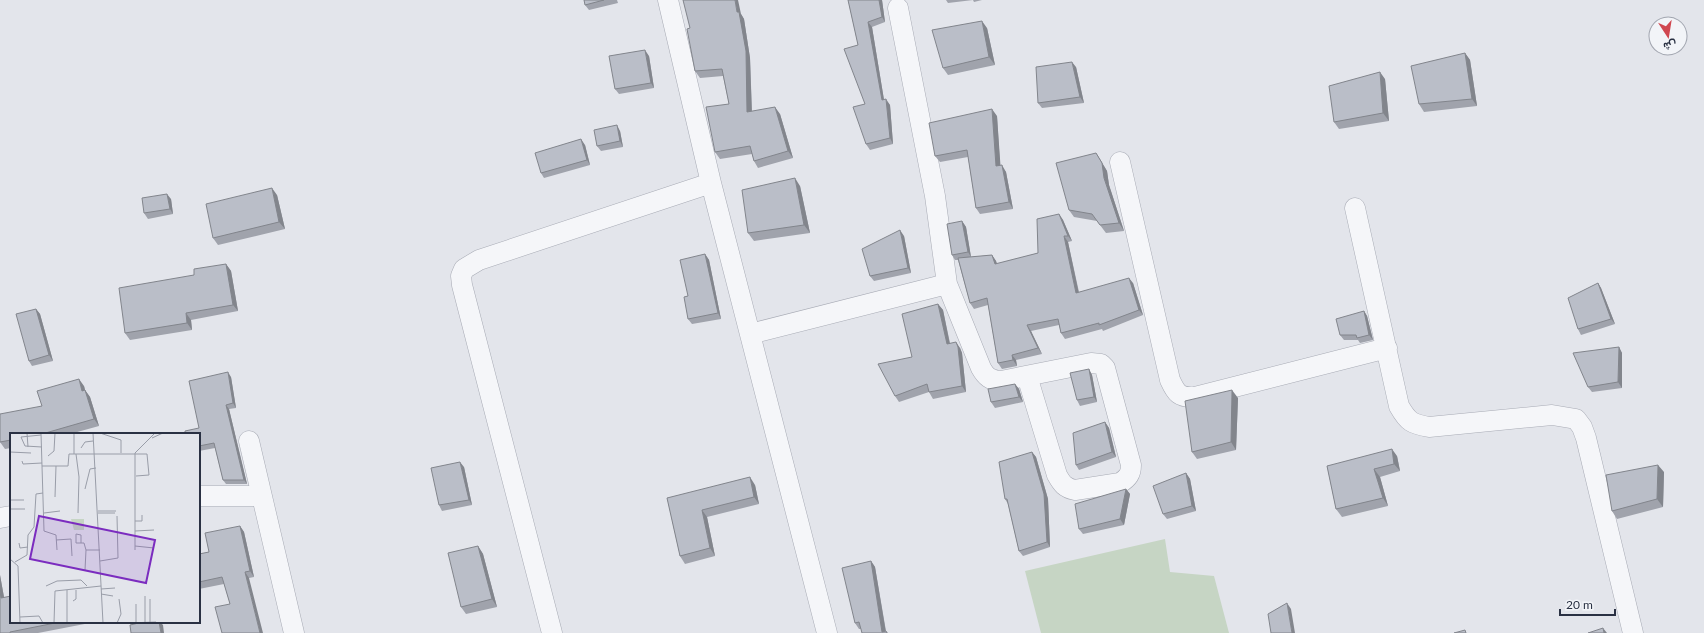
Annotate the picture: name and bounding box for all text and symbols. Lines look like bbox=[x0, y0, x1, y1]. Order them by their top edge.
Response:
north arrow bbox=[1648, 16, 1688, 56]
text: ش bbox=[1662, 38, 1678, 54]
inset map bbox=[10, 433, 200, 623]
scale bar bbox=[1560, 591, 1615, 617]
text: 20 m bbox=[1566, 597, 1593, 612]

